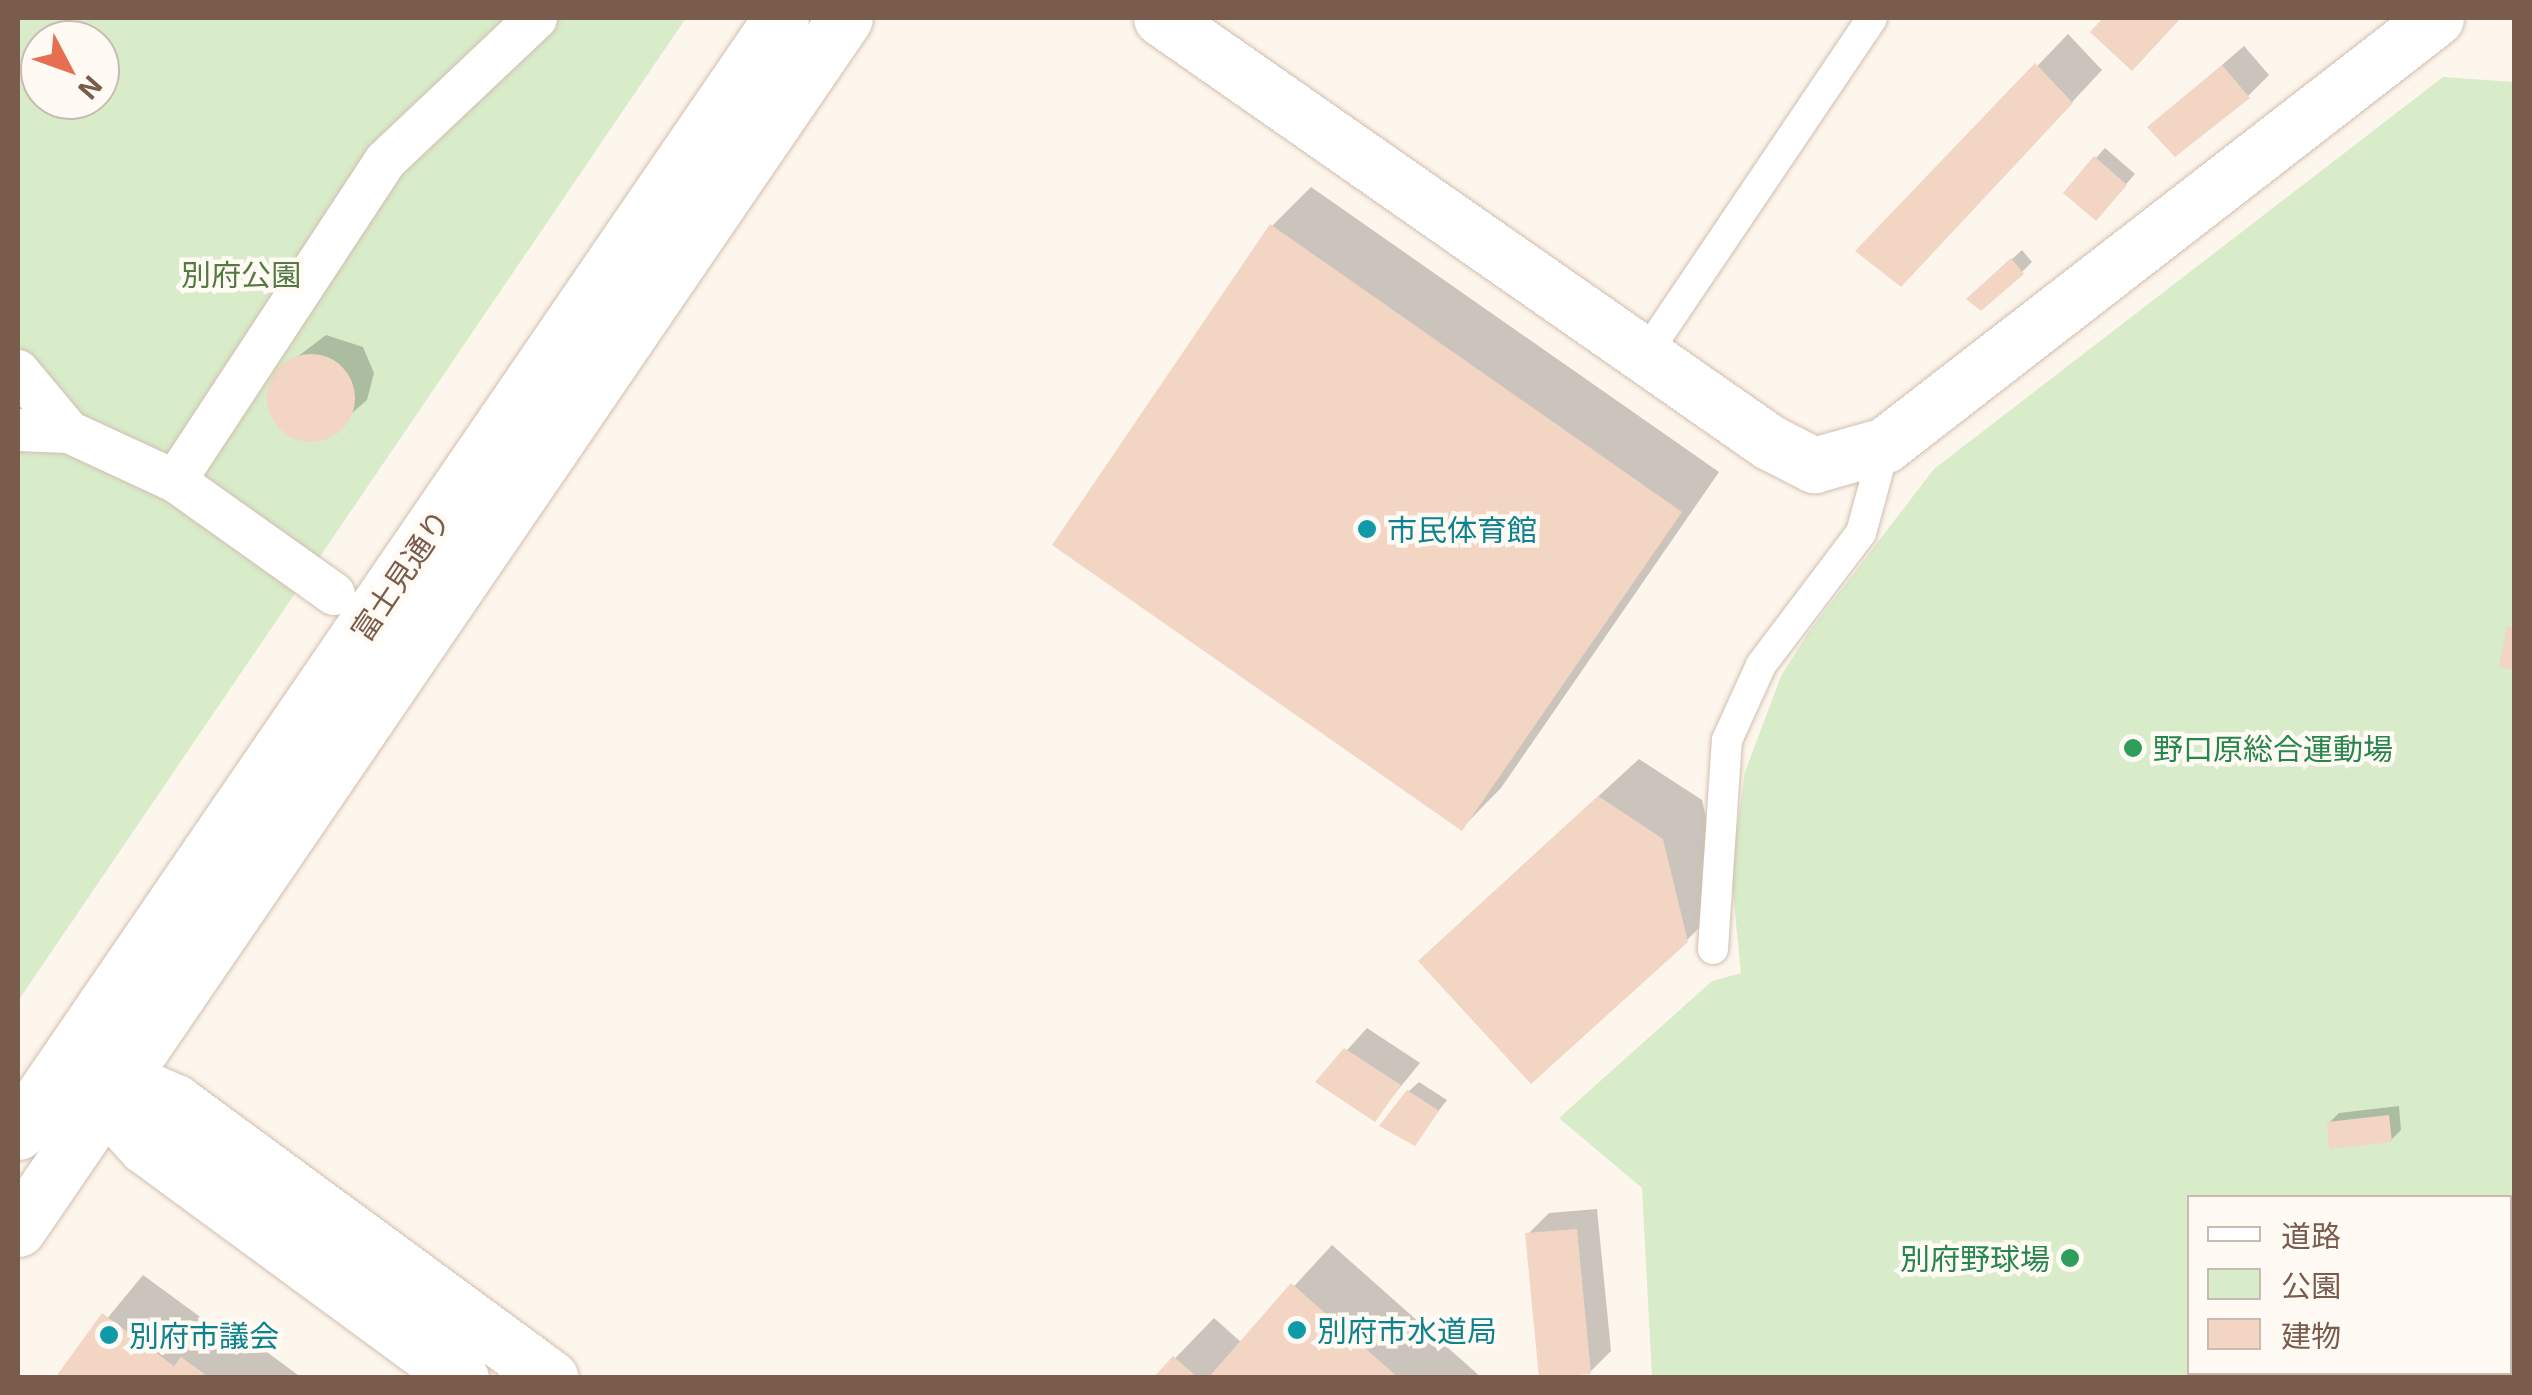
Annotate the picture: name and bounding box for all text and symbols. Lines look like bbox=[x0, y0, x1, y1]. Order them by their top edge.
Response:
north arrow bbox=[20, 20, 120, 120]
text: N bbox=[72, 70, 111, 107]
park label: 別府公園 bbox=[181, 256, 301, 292]
street label: 富士見通り bbox=[343, 503, 457, 647]
place label: 市民体育館 bbox=[1387, 511, 1537, 547]
marker: 市民体育館 bbox=[1356, 518, 1378, 540]
place label: 野口原総合運動場 bbox=[2153, 730, 2393, 766]
marker: 野口原総合運動場 bbox=[2122, 737, 2144, 759]
legend bbox=[2187, 1195, 2512, 1375]
text: 道路 bbox=[2281, 1217, 2341, 1253]
place label: 別府野球場 bbox=[1900, 1240, 2050, 1276]
marker: 別府野球場 bbox=[2059, 1247, 2081, 1269]
text: 公園 bbox=[2281, 1267, 2341, 1303]
place label: 別府市水道局 bbox=[1317, 1312, 1497, 1348]
place label: 別府市議会 bbox=[129, 1317, 279, 1353]
text: 建物 bbox=[2281, 1317, 2341, 1353]
marker: 別府市水道局 bbox=[1286, 1319, 1308, 1341]
marker: 別府市議会 bbox=[98, 1324, 120, 1346]

